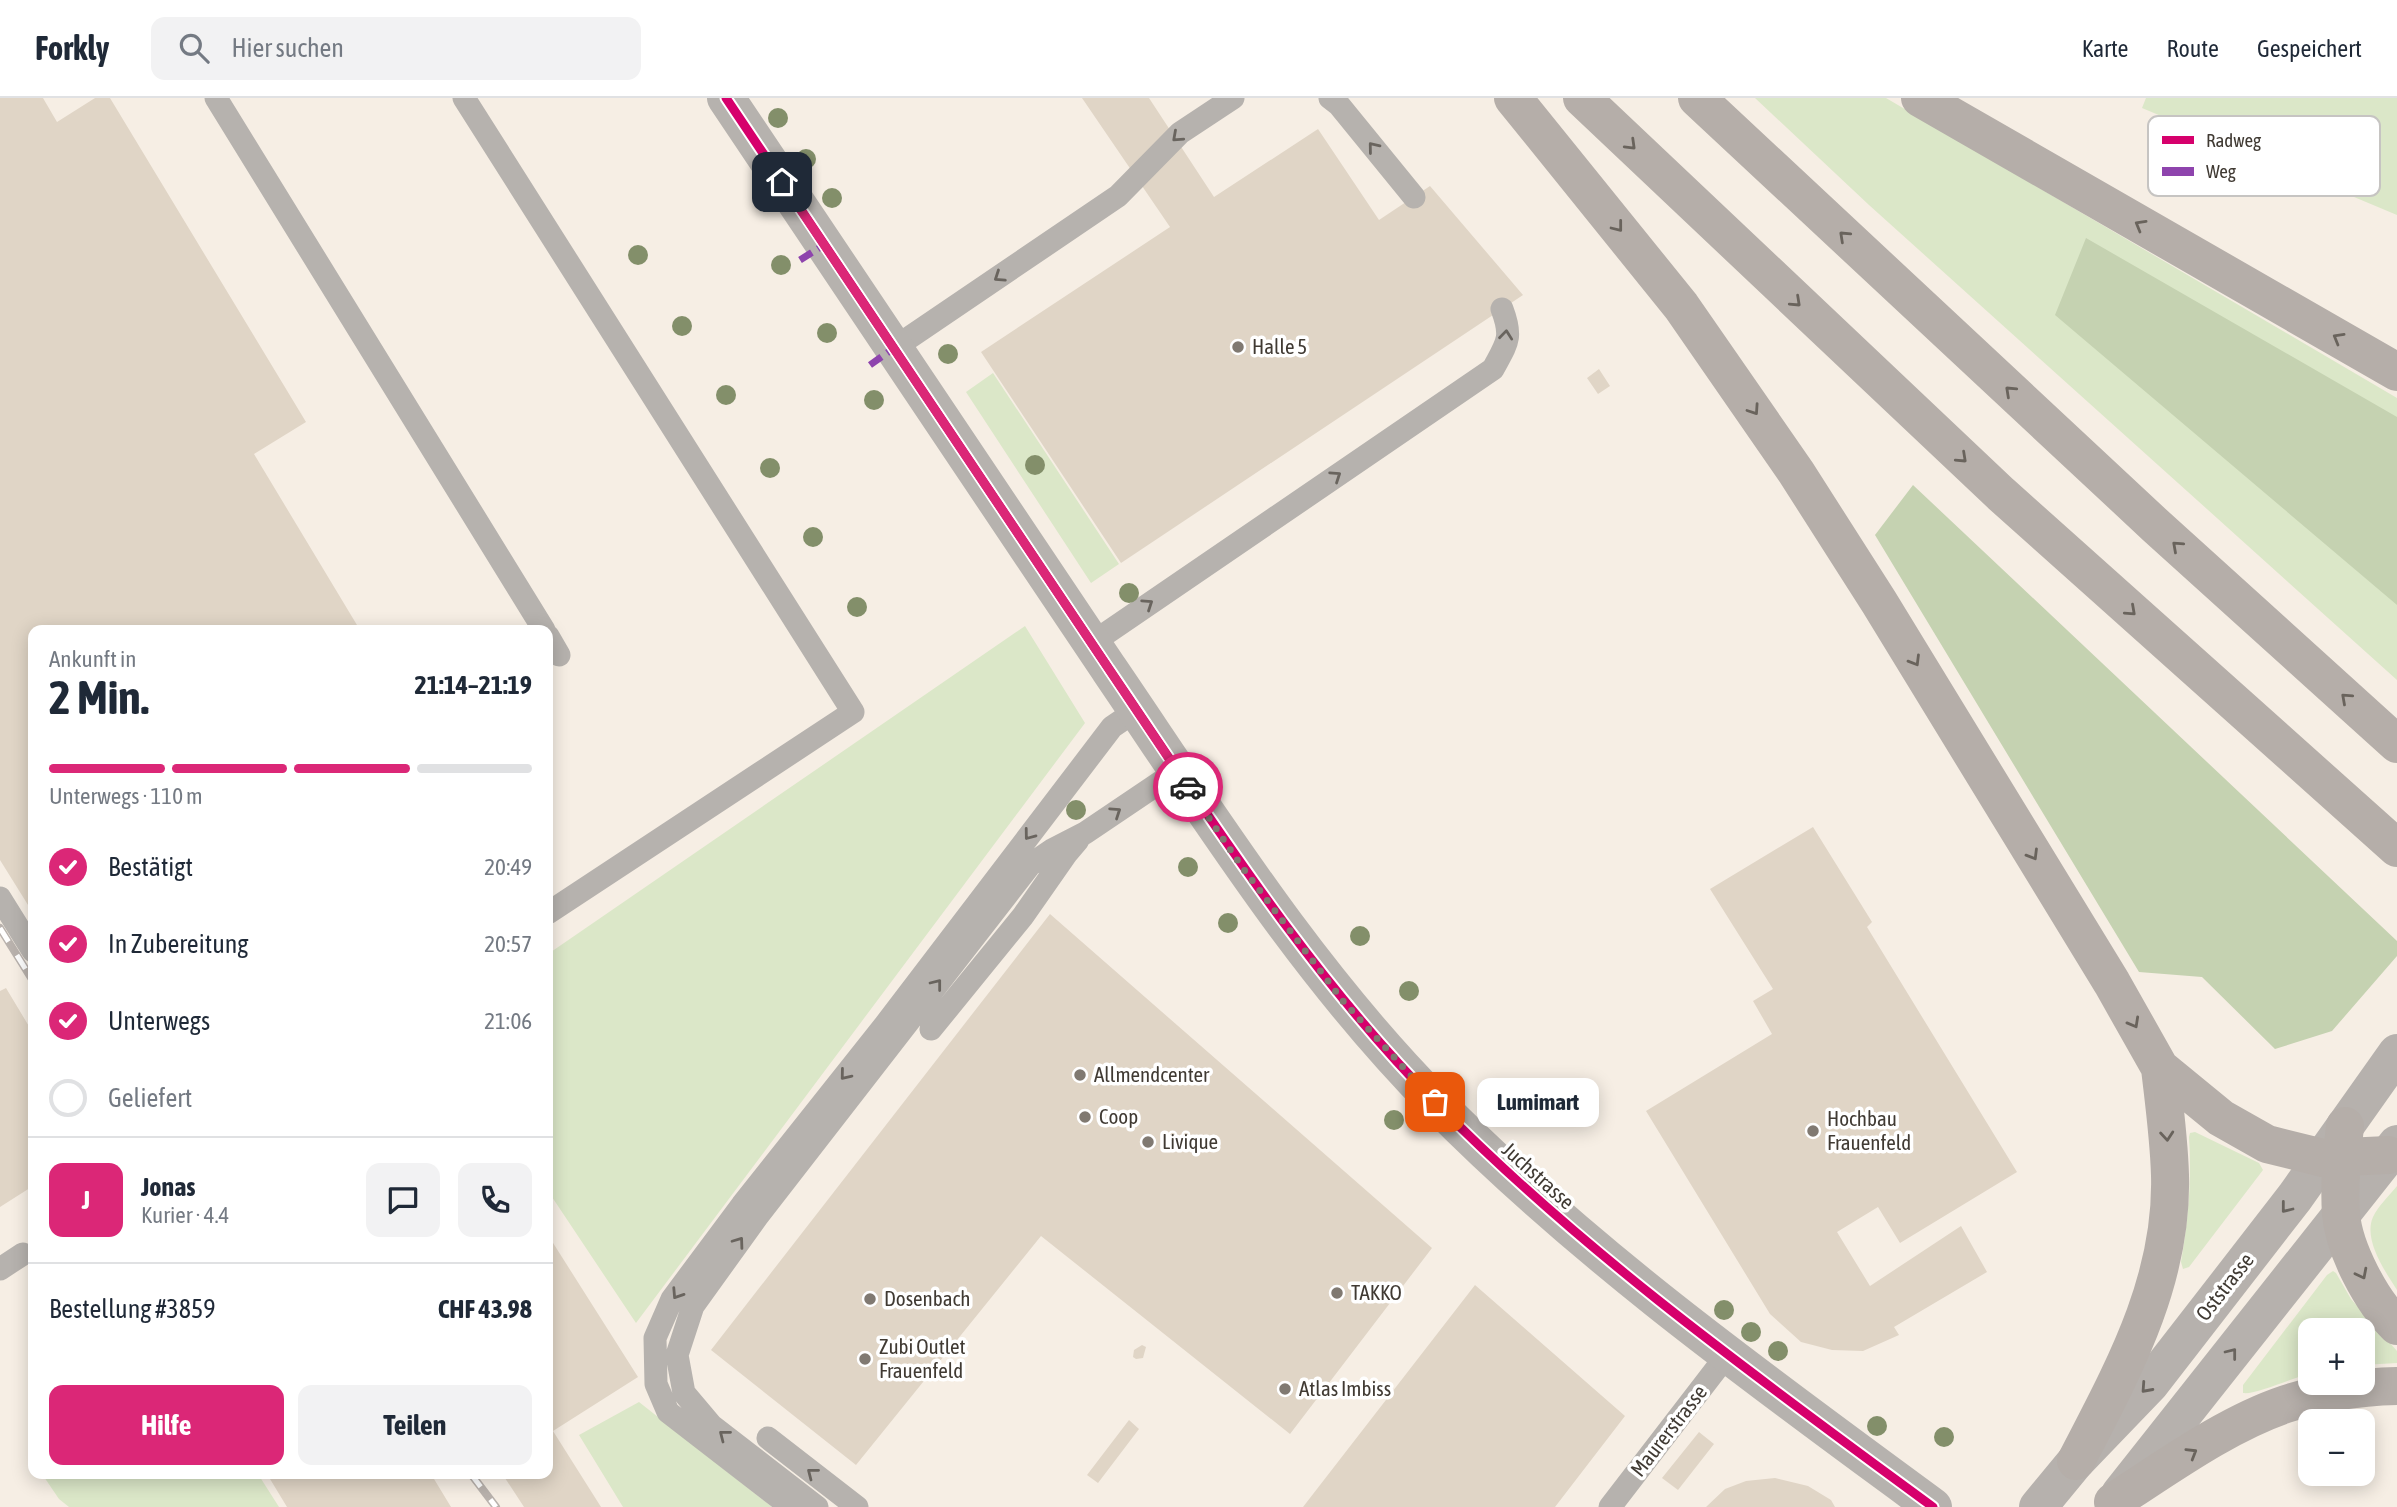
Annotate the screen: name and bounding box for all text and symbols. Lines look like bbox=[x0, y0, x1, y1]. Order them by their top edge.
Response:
search box bbox=[151, 17, 641, 80]
text: Forkly bbox=[35, 29, 109, 67]
icon: search bbox=[175, 29, 213, 67]
text: Hier suchen bbox=[231, 33, 344, 63]
text: Karte bbox=[2082, 35, 2128, 62]
text: Route bbox=[2166, 35, 2219, 62]
text: Gespeichert bbox=[2257, 35, 2362, 62]
legend bbox=[2148, 116, 2380, 196]
one-way arrow bbox=[1172, 129, 1185, 141]
text: Radweg bbox=[2206, 129, 2262, 151]
one-way arrow bbox=[1623, 137, 1636, 150]
one-way arrow bbox=[1368, 142, 1381, 154]
pin bbox=[752, 152, 812, 212]
text: Weg bbox=[2206, 160, 2237, 182]
icon: home bbox=[763, 163, 801, 201]
one-way arrow bbox=[1610, 219, 1623, 232]
one-way arrow bbox=[2135, 220, 2148, 233]
one-way arrow bbox=[1839, 232, 1852, 245]
one-way arrow bbox=[994, 268, 1007, 281]
one-way arrow bbox=[1788, 294, 1801, 307]
one-way arrow bbox=[1498, 329, 1513, 340]
one-way arrow bbox=[2332, 333, 2345, 346]
place label: Halle 5 bbox=[1252, 334, 1307, 358]
marker: Halle 5 bbox=[1230, 339, 1246, 355]
one-way arrow bbox=[2005, 387, 2018, 400]
one-way arrow bbox=[1746, 402, 1759, 415]
one-way arrow bbox=[1954, 449, 1967, 462]
one-way arrow bbox=[1328, 472, 1341, 484]
one-way arrow bbox=[2172, 541, 2185, 554]
one-way arrow bbox=[1140, 600, 1153, 612]
one-way arrow bbox=[2122, 602, 2135, 615]
text: Ankunft in bbox=[49, 646, 136, 672]
one-way arrow bbox=[1906, 653, 1919, 666]
text: 21:14–21:19 bbox=[415, 670, 532, 700]
text: 2 Min. bbox=[49, 671, 149, 724]
one-way arrow bbox=[2341, 694, 2354, 706]
courier bbox=[1153, 752, 1223, 822]
icon: car bbox=[1169, 768, 1207, 806]
text: Unterwegs · 110 m bbox=[49, 783, 203, 809]
one-way arrow bbox=[1109, 807, 1122, 820]
one-way arrow bbox=[1025, 828, 1038, 840]
one-way arrow bbox=[2025, 847, 2038, 860]
icon: check bbox=[49, 848, 87, 886]
text: Bestätigt bbox=[108, 852, 193, 882]
text: 20:49 bbox=[484, 854, 532, 880]
icon: check bbox=[49, 925, 87, 963]
text: In Zubereitung bbox=[108, 929, 248, 959]
text: 20:57 bbox=[484, 931, 532, 957]
one-way arrow bbox=[929, 979, 942, 991]
icon: check bbox=[49, 1002, 87, 1040]
text: Unterwegs bbox=[108, 1006, 210, 1036]
text: 21:06 bbox=[484, 1008, 532, 1034]
one-way arrow bbox=[2126, 1016, 2139, 1029]
place label: Allmendcenter bbox=[1094, 1062, 1210, 1086]
marker: Allmendcenter bbox=[1072, 1067, 1088, 1083]
one-way arrow bbox=[840, 1068, 853, 1080]
pin bbox=[1405, 1072, 1465, 1132]
callout: Lumimart bbox=[1477, 1077, 1600, 1126]
text: Geliefert bbox=[108, 1083, 192, 1113]
icon: bag bbox=[1416, 1083, 1454, 1121]
text: Lumimart bbox=[1497, 1089, 1579, 1115]
place label: Coop bbox=[1099, 1104, 1138, 1128]
place label: Hochbau Frauenfeld bbox=[1827, 1106, 1911, 1154]
marker: Coop bbox=[1077, 1109, 1093, 1125]
marker: Hochbau Frauenfeld bbox=[1805, 1123, 1821, 1139]
place label: Livique bbox=[1162, 1129, 1218, 1153]
one-way arrow bbox=[2159, 1131, 2174, 1142]
marker: Livique bbox=[1140, 1134, 1156, 1150]
street label: Juchstrasse bbox=[1498, 1137, 1579, 1214]
button: chat bbox=[366, 1163, 440, 1237]
button: phone bbox=[458, 1163, 532, 1237]
text: Jonas bbox=[141, 1172, 195, 1202]
text: J bbox=[82, 1185, 90, 1215]
one-way arrow bbox=[2282, 1201, 2295, 1213]
text: Kurier · 4.4 bbox=[141, 1202, 229, 1228]
one-way arrow bbox=[731, 1237, 744, 1250]
street label: Oststrasse bbox=[2190, 1248, 2258, 1325]
one-way arrow bbox=[2354, 1267, 2367, 1279]
place label: TAKKO bbox=[1351, 1280, 1402, 1304]
marker: TAKKO bbox=[1329, 1285, 1345, 1301]
place label: Dosenbach bbox=[884, 1286, 970, 1310]
one-way arrow bbox=[672, 1287, 685, 1300]
marker: Dosenbach bbox=[862, 1291, 878, 1307]
text: Bestellung #3859 bbox=[49, 1294, 215, 1324]
text: CHF 43.98 bbox=[438, 1294, 532, 1324]
map controls bbox=[2298, 1318, 2375, 1486]
button: + bbox=[2298, 1318, 2375, 1395]
place label: Zubi Outlet Frauenfeld bbox=[879, 1334, 966, 1382]
one-way arrow bbox=[2223, 1348, 2236, 1361]
marker: Zubi Outlet Frauenfeld bbox=[857, 1351, 873, 1367]
place label: Atlas Imbiss bbox=[1299, 1376, 1391, 1400]
street label: Maurerstrasse bbox=[1625, 1380, 1711, 1481]
one-way arrow bbox=[2142, 1380, 2154, 1393]
marker: Atlas Imbiss bbox=[1277, 1381, 1293, 1397]
button: Hilfe bbox=[49, 1385, 284, 1465]
button: Teilen bbox=[298, 1385, 532, 1465]
button: − bbox=[2298, 1409, 2375, 1486]
one-way arrow bbox=[719, 1431, 732, 1444]
one-way arrow bbox=[2184, 1448, 2197, 1461]
one-way arrow bbox=[808, 1468, 820, 1481]

